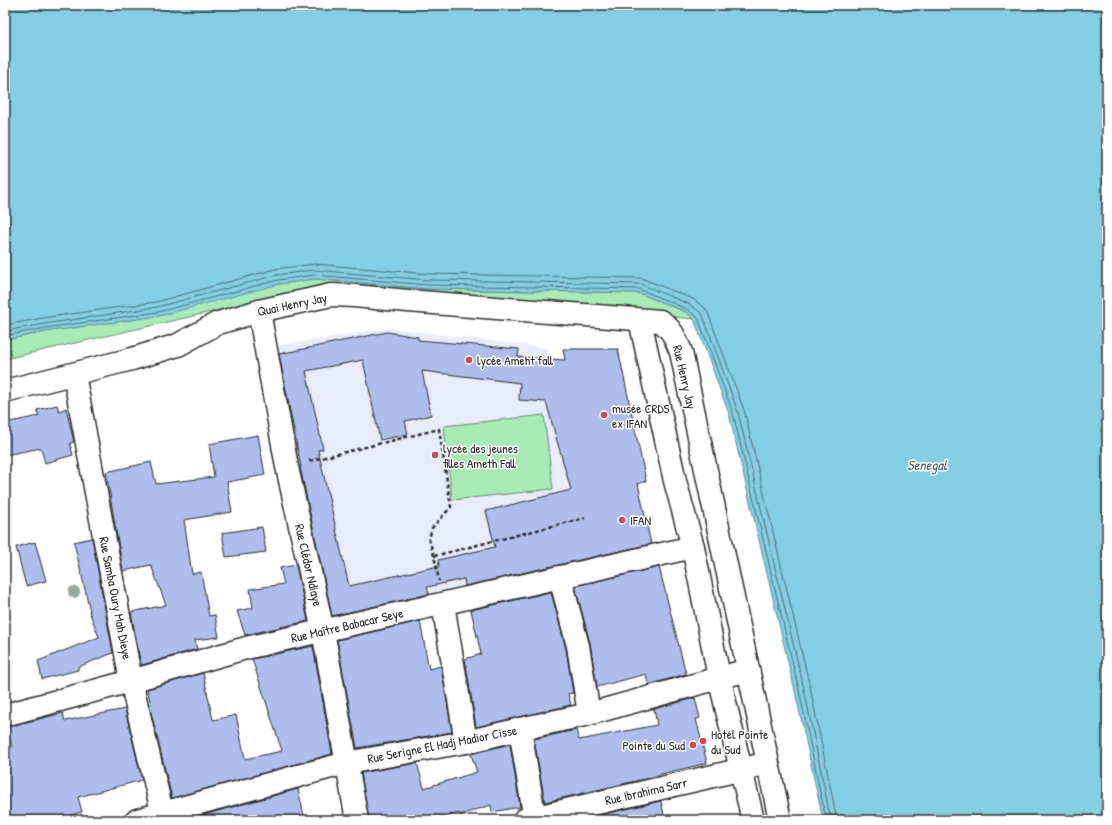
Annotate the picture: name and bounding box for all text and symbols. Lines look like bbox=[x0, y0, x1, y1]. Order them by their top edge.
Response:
street label: Quai Henry Jay bbox=[256, 288, 329, 320]
street label: Rue Henry Jay bbox=[669, 343, 701, 411]
place label: lycée Ameht fall bbox=[477, 351, 553, 369]
marker: lycée Ameht fall bbox=[464, 355, 474, 365]
place label: musée CRDS ex IFAN bbox=[612, 399, 670, 432]
marker: musée CRDS ex IFAN bbox=[599, 410, 609, 420]
place label: lycée des jeunes filles Ameth Fall bbox=[443, 439, 518, 472]
marker: lycée des jeunes filles Ameth Fall bbox=[430, 450, 440, 460]
water label: Senegal bbox=[907, 455, 948, 475]
place label: IFAN bbox=[630, 511, 651, 529]
marker: IFAN bbox=[617, 515, 627, 525]
street label: Rue Clédor Ndiaye bbox=[291, 522, 327, 608]
street label: Rue Samba Oury Mah Dieye bbox=[95, 535, 137, 661]
street label: Rue Maître Babacar Seye bbox=[289, 603, 405, 647]
street label: Rue Serigne El Hadj Madior Cisse bbox=[366, 721, 518, 767]
place label: Hotél Pointe du Sud bbox=[711, 725, 768, 758]
place label: Pointe du Sud bbox=[623, 736, 685, 754]
marker: Hotél Pointe du Sud bbox=[698, 736, 708, 746]
marker: Pointe du Sud bbox=[688, 740, 698, 750]
street label: Rue Ibrahima Sarr bbox=[603, 773, 689, 809]

